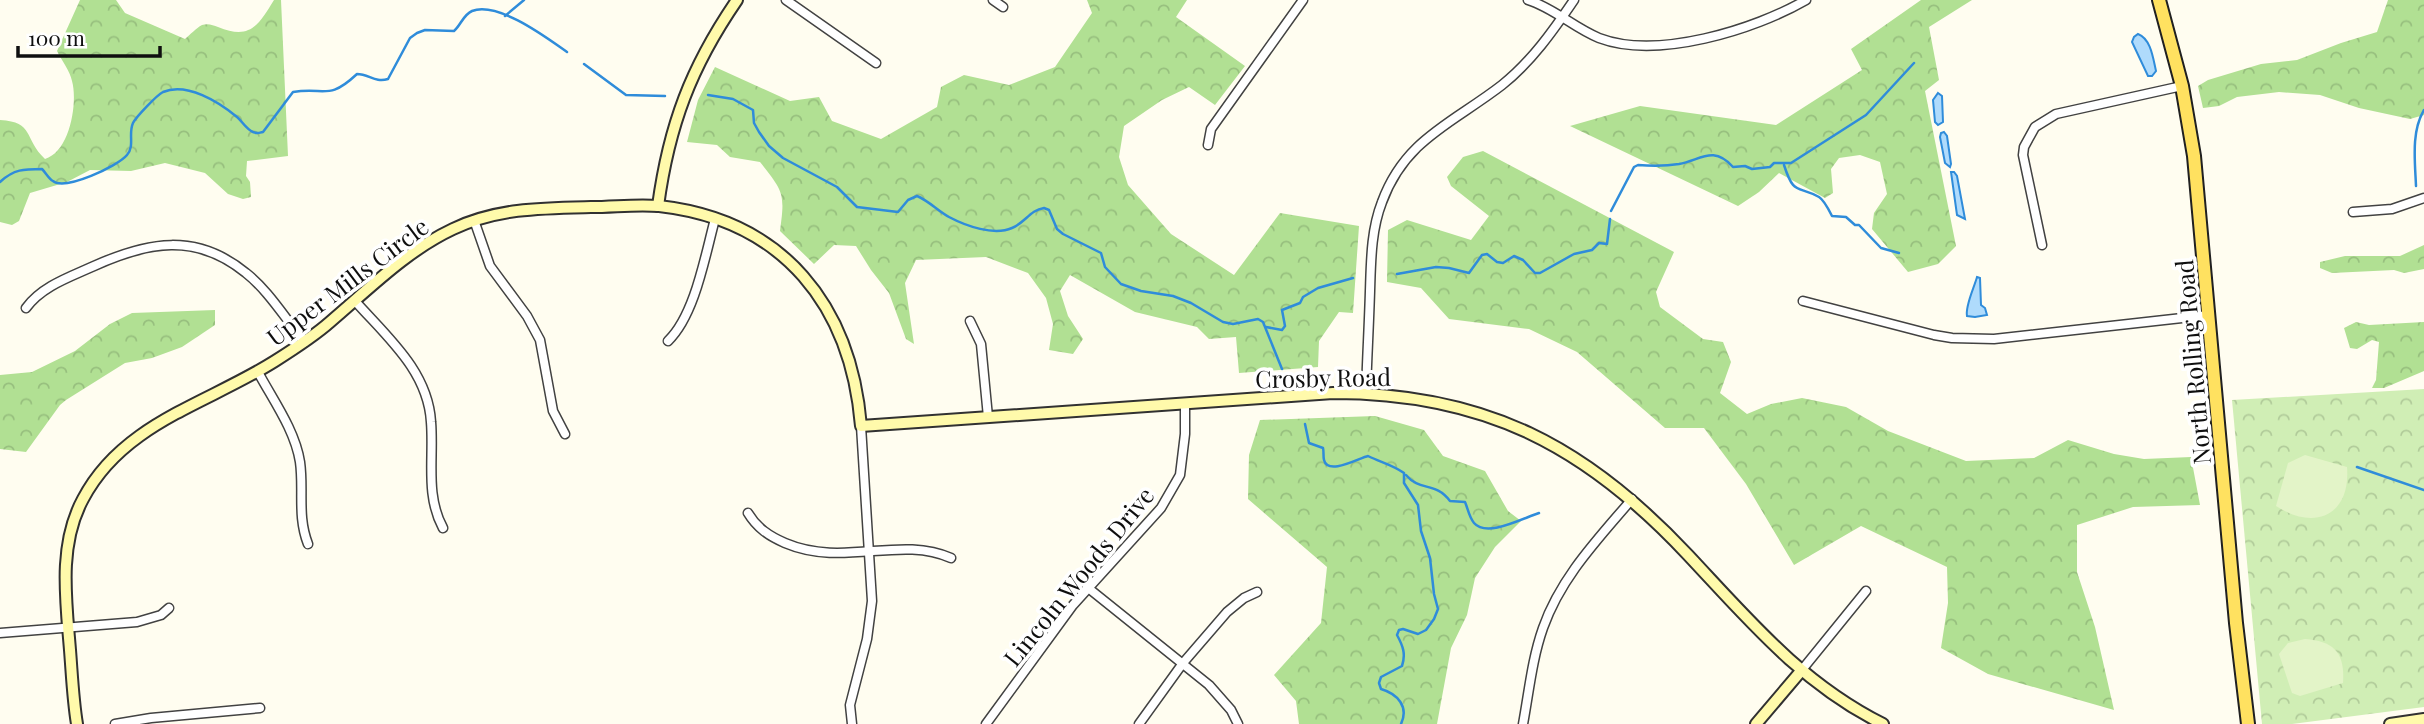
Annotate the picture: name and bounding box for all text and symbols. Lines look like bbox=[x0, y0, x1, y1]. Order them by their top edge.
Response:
scale bar bbox=[18, 14, 159, 58]
text: 100 m bbox=[28, 23, 85, 51]
street label: Upper Mills Circle bbox=[260, 210, 434, 352]
street label: North Rolling Road bbox=[2167, 258, 2217, 466]
street label: Crosby Road bbox=[1255, 360, 1391, 394]
street label: Lincoln Woods Drive bbox=[996, 480, 1160, 672]

